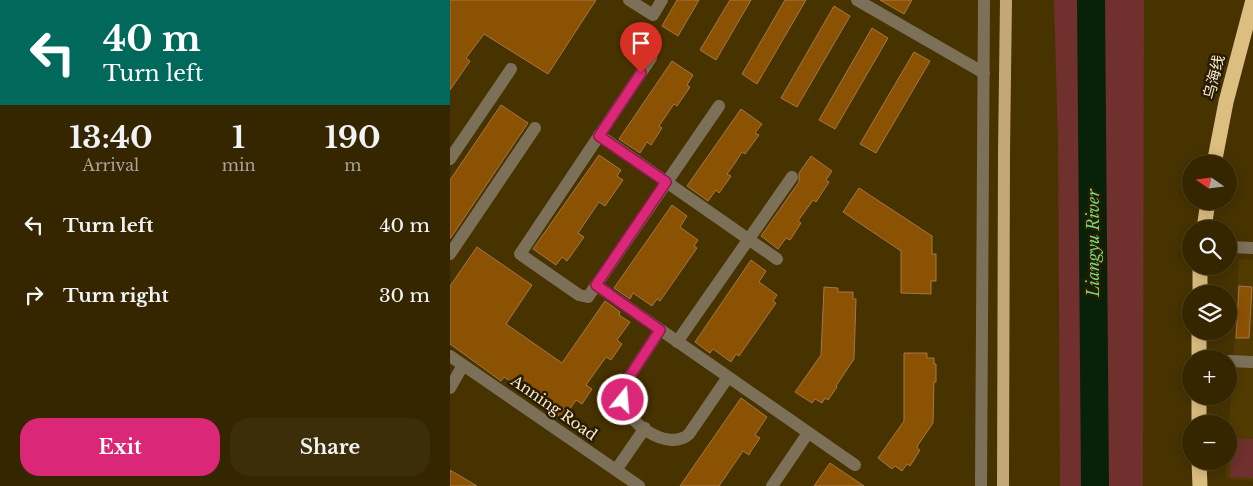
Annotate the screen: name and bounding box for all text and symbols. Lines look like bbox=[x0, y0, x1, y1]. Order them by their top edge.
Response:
text: 40 m bbox=[103, 17, 201, 60]
icon: left bbox=[20, 20, 85, 85]
pin bbox=[620, 22, 662, 73]
icon: arrive bbox=[627, 29, 655, 57]
street label: 乌海线 bbox=[1199, 53, 1228, 101]
text: Turn left bbox=[103, 60, 203, 87]
text: 13:40 bbox=[69, 119, 153, 156]
text: 1 bbox=[232, 119, 245, 156]
text: 190 bbox=[325, 119, 381, 156]
text: Arrival bbox=[83, 155, 139, 175]
text: min bbox=[222, 155, 255, 175]
text: m bbox=[344, 155, 361, 175]
north arrow bbox=[1182, 155, 1238, 210]
map controls bbox=[1182, 155, 1237, 470]
water label: Liangyu River bbox=[1083, 189, 1103, 298]
icon: left bbox=[20, 211, 48, 239]
text: Turn left bbox=[63, 214, 154, 237]
text: 40 m bbox=[379, 214, 430, 237]
button: search bbox=[1182, 220, 1237, 275]
icon: right bbox=[20, 281, 48, 309]
text: Turn right bbox=[63, 284, 169, 307]
text: 30 m bbox=[379, 284, 430, 307]
button: layers bbox=[1182, 285, 1237, 340]
button: + bbox=[1182, 350, 1237, 405]
street label: Anning Road bbox=[507, 370, 601, 444]
position arrow bbox=[596, 373, 648, 425]
button: − bbox=[1182, 415, 1237, 470]
button: Exit bbox=[20, 418, 220, 476]
button: Share bbox=[230, 418, 430, 476]

